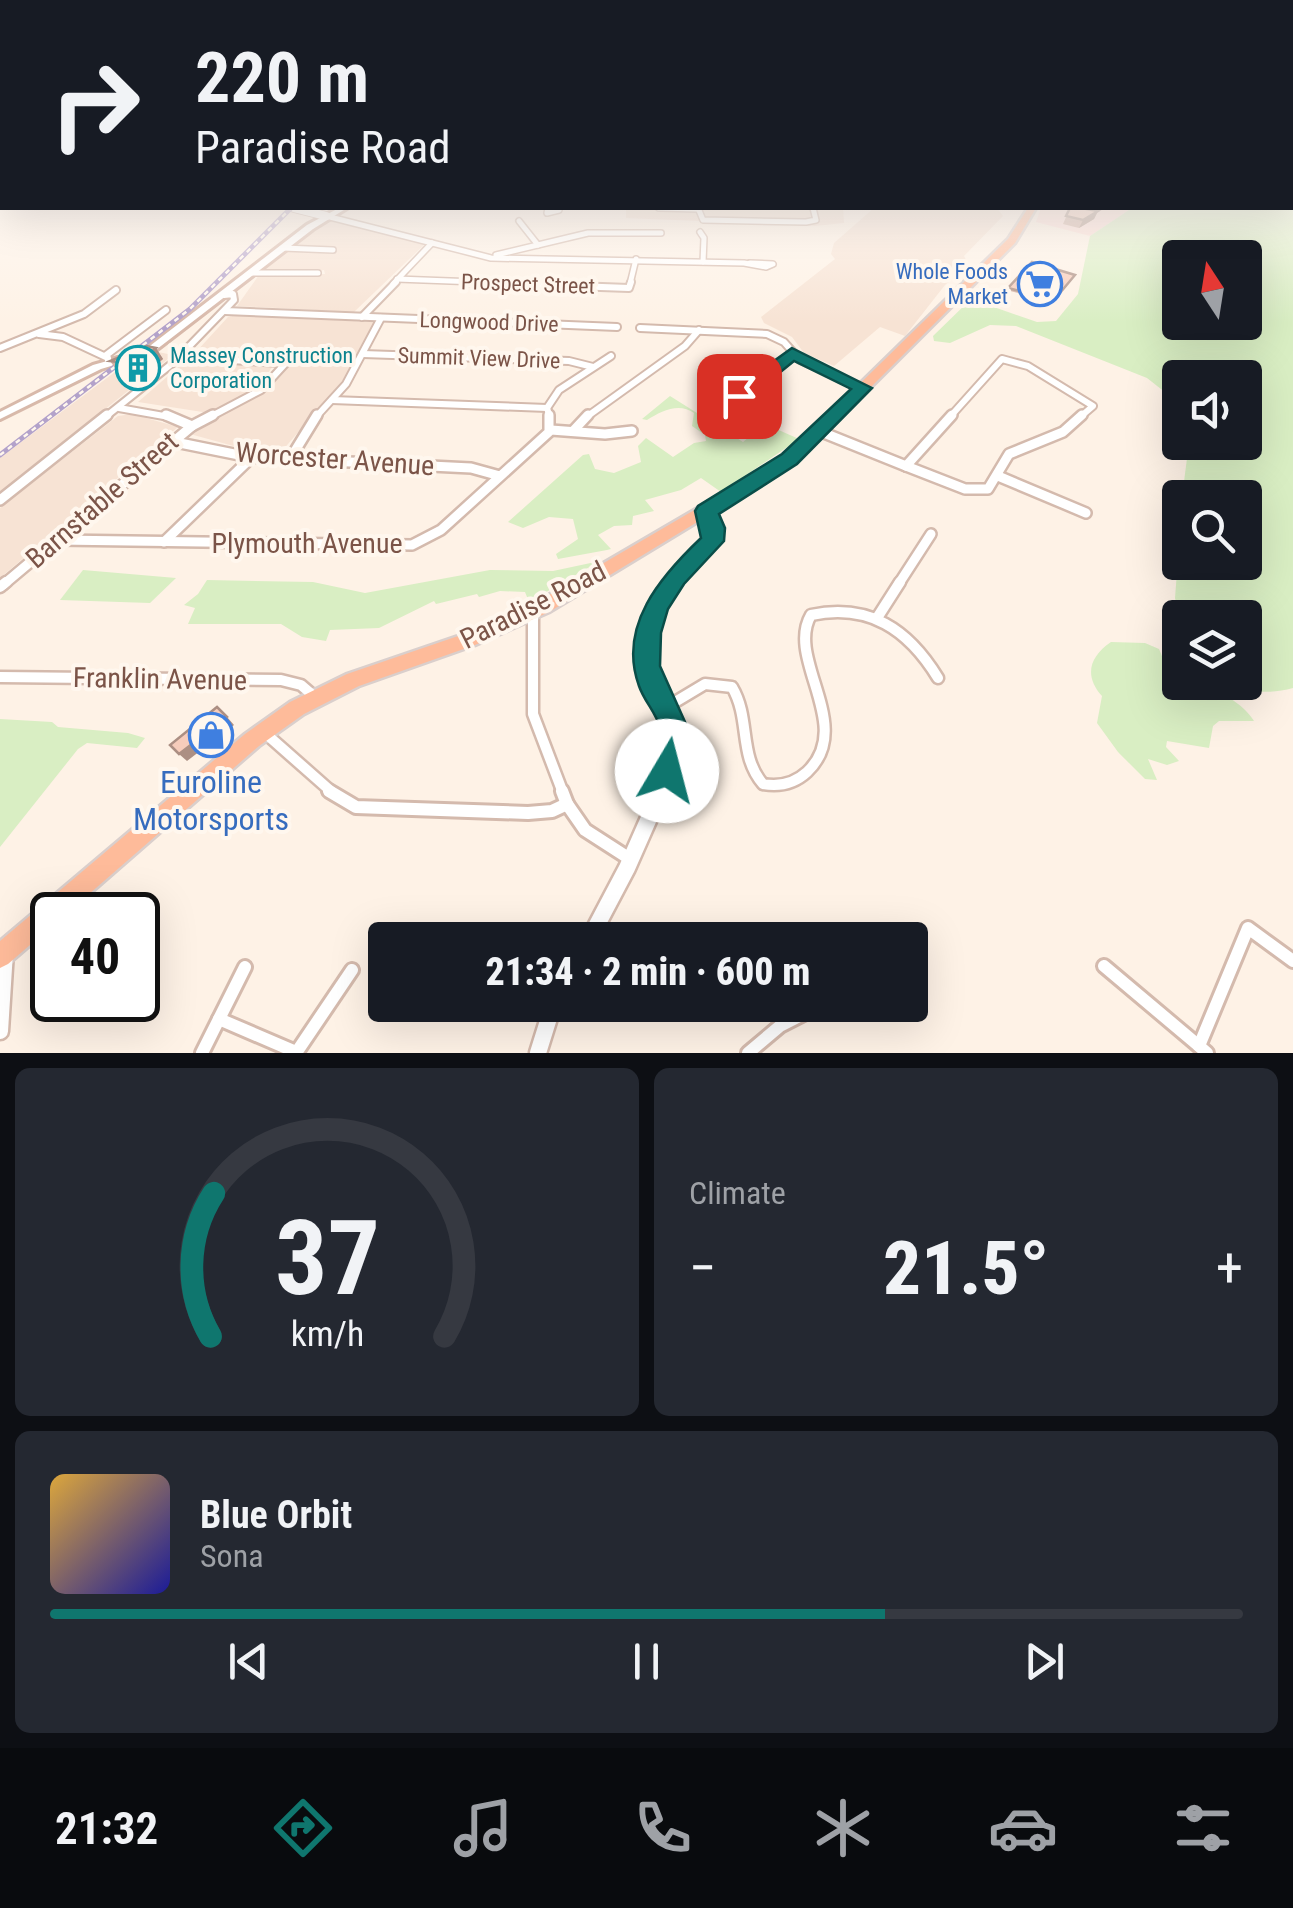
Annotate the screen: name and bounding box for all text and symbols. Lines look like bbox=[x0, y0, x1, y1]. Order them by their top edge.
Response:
text: 220 m bbox=[195, 37, 369, 119]
icon: right bbox=[30, 40, 160, 170]
text: Paradise Road bbox=[195, 121, 451, 174]
north arrow bbox=[1162, 240, 1262, 340]
map controls bbox=[1162, 240, 1262, 700]
place label: Whole Foods Market bbox=[896, 259, 1008, 309]
supermarket icon: Whole Foods Market bbox=[1017, 261, 1063, 307]
street label: Prospect Street bbox=[461, 269, 595, 299]
street label: Longwood Drive bbox=[419, 307, 559, 337]
place label: Massey Construction Corporation bbox=[170, 343, 353, 393]
street label: Summit View Drive bbox=[397, 343, 561, 373]
building icon: Massey Construction Corporation bbox=[115, 345, 161, 391]
pin bbox=[697, 354, 782, 439]
button: sound bbox=[1162, 360, 1262, 460]
icon: arrive bbox=[712, 369, 767, 424]
street label: Barnstable Street bbox=[19, 425, 185, 575]
street label: Worcester Avenue bbox=[235, 436, 435, 482]
button: search bbox=[1162, 480, 1262, 580]
street label: Plymouth Avenue bbox=[211, 527, 403, 560]
street label: Paradise Road bbox=[455, 554, 611, 656]
button: layers bbox=[1162, 600, 1262, 700]
street label: Franklin Avenue bbox=[73, 661, 247, 697]
shop icon: Euroline Motorsports bbox=[188, 712, 234, 758]
position arrow bbox=[615, 719, 719, 823]
place label: Euroline Motorsports bbox=[133, 763, 289, 838]
speed limit sign: 40 bbox=[30, 892, 160, 1022]
text: 21:34 · 2 min · 600 m bbox=[486, 950, 810, 994]
text: Climate bbox=[689, 1174, 786, 1212]
text: 37 bbox=[274, 1198, 380, 1319]
text: 21.5° bbox=[883, 1224, 1049, 1312]
text: − bbox=[689, 1236, 717, 1300]
text: + bbox=[1216, 1236, 1243, 1300]
text: km/h bbox=[290, 1313, 364, 1355]
text: Blue Orbit bbox=[200, 1493, 352, 1537]
text: Sona bbox=[200, 1537, 263, 1575]
icon: previous bbox=[221, 1634, 276, 1689]
icon: pause bbox=[619, 1634, 674, 1689]
icon: next bbox=[1017, 1634, 1072, 1689]
icon: directions bbox=[268, 1793, 338, 1863]
icon: music bbox=[448, 1793, 518, 1863]
icon: phone bbox=[628, 1793, 698, 1863]
icon: climate bbox=[808, 1793, 878, 1863]
icon: car bbox=[988, 1793, 1058, 1863]
icon: filters bbox=[1168, 1793, 1238, 1863]
text: 21:32 bbox=[55, 1802, 158, 1855]

